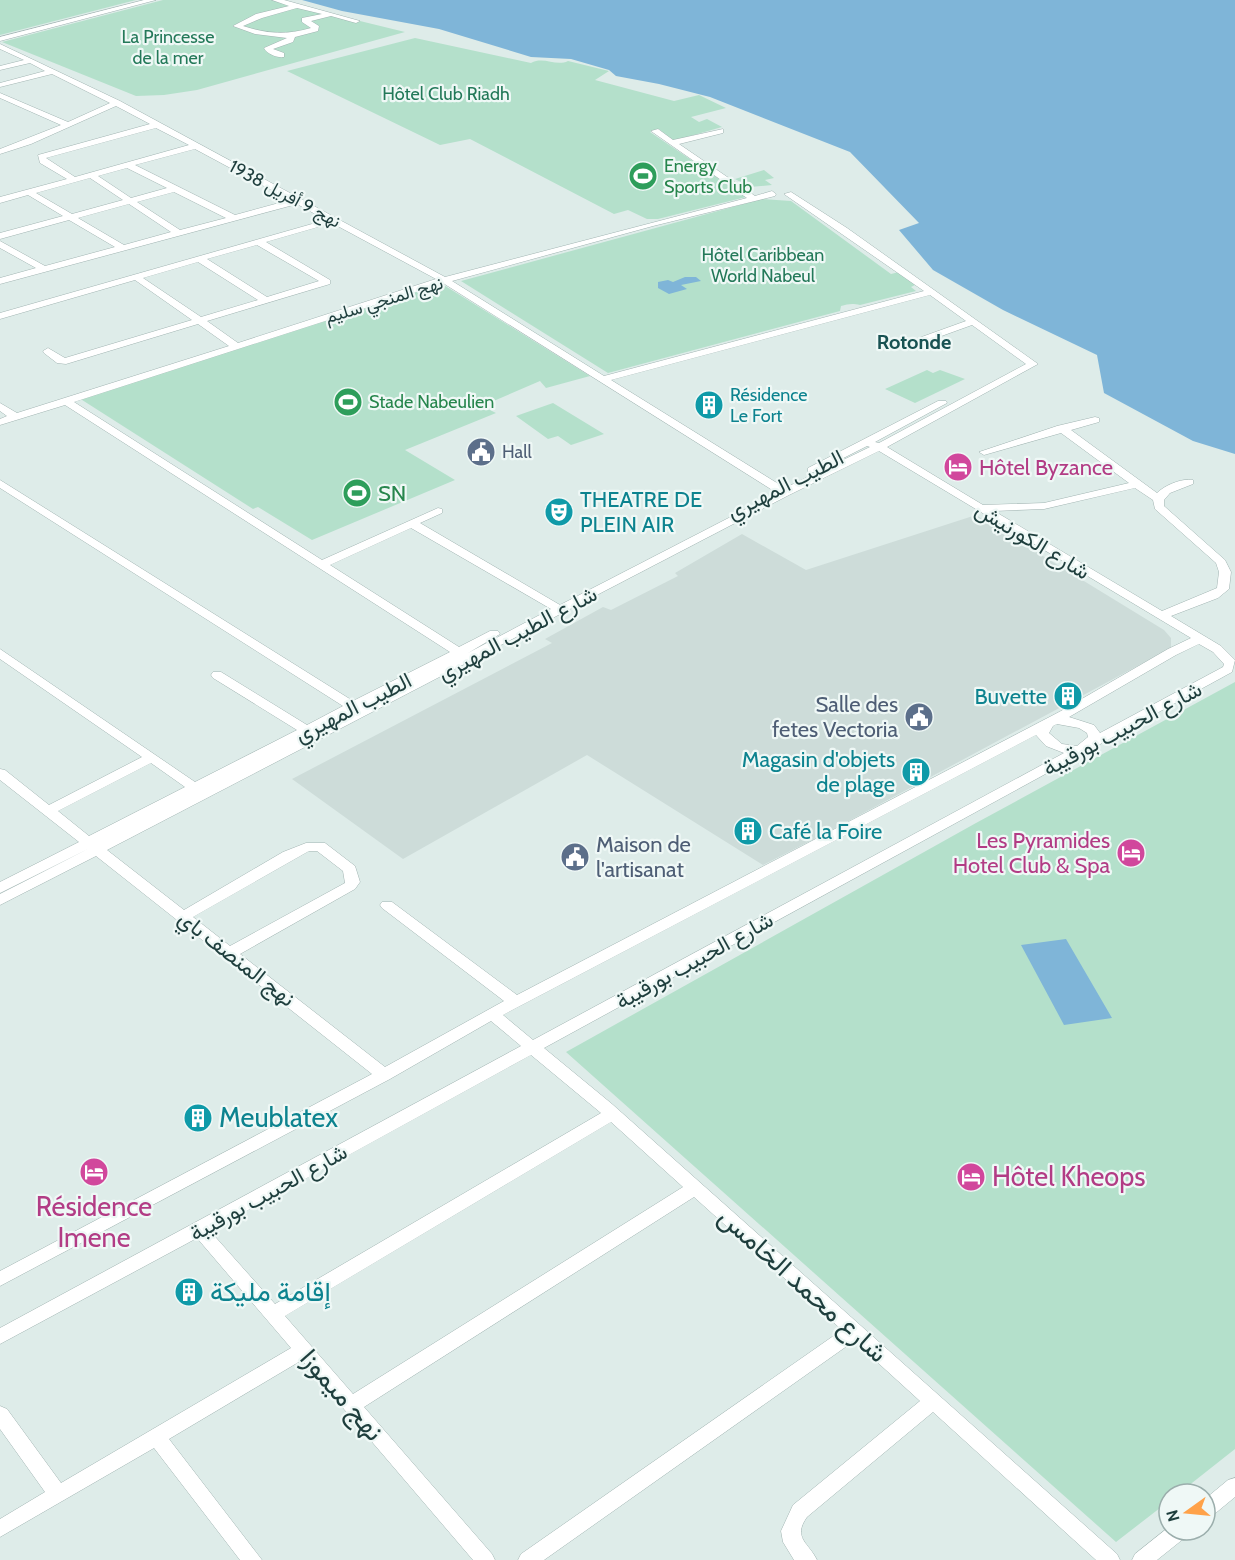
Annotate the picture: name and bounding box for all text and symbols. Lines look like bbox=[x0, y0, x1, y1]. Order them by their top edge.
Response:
park label: La Princesse de la mer bbox=[122, 26, 214, 69]
park label: Hôtel Club Riadh bbox=[382, 83, 510, 105]
street label: نهج 9 أفريل 1938 bbox=[225, 155, 345, 234]
place label: Energy Sports Club bbox=[664, 155, 752, 198]
sports icon: Energy Sports Club bbox=[627, 160, 659, 192]
park label: Hôtel Caribbean World Nabeul bbox=[702, 244, 824, 287]
street label: نهج المنجي سليم bbox=[322, 272, 447, 332]
district label: Rotonde bbox=[877, 330, 951, 354]
place label: Résidence Le Fort bbox=[730, 384, 808, 427]
sports icon: Stade Nabeulien bbox=[332, 386, 364, 418]
building icon: Résidence Le Fort bbox=[693, 389, 725, 421]
place label: Stade Nabeulien bbox=[369, 391, 494, 413]
public building icon: Hall bbox=[465, 436, 497, 468]
place label: Hall bbox=[502, 441, 532, 463]
street label: الطيب المهيري bbox=[722, 443, 850, 530]
hotel icon: Hôtel Byzance bbox=[942, 451, 974, 483]
place label: Hôtel Byzance bbox=[979, 454, 1113, 481]
sports icon: SN bbox=[341, 477, 373, 509]
place label: SN bbox=[378, 480, 406, 507]
place label: THEATRE DE PLEIN AIR bbox=[580, 486, 702, 538]
theatre icon: THEATRE DE PLEIN AIR bbox=[543, 496, 575, 528]
street label: شارع الكورنيش bbox=[970, 496, 1095, 586]
street label: شارع الطيب المهيري bbox=[433, 580, 604, 691]
street label: الطيب المهيري bbox=[290, 666, 418, 753]
street label: شارع الحبيب بورقيبة bbox=[1038, 675, 1207, 783]
building icon: Buvette bbox=[1052, 680, 1084, 712]
place label: Buvette bbox=[975, 683, 1047, 710]
place label: Salle des fetes Vectoria bbox=[772, 691, 898, 743]
public building icon: Salle des fetes Vectoria bbox=[903, 701, 935, 733]
place label: Magasin d'objets de plage bbox=[742, 746, 895, 798]
building icon: Magasin d'objets de plage bbox=[900, 756, 932, 788]
building icon: Café la Foire bbox=[732, 815, 764, 847]
place label: Café la Foire bbox=[769, 818, 882, 845]
place label: Les Pyramides Hotel Club & Spa bbox=[953, 827, 1110, 879]
place label: Maison de l'artisanat bbox=[596, 831, 691, 883]
hotel icon: Les Pyramides Hotel Club & Spa bbox=[1115, 837, 1147, 869]
public building icon: Maison de l'artisanat bbox=[559, 841, 591, 873]
street label: نهج المنصف باي bbox=[170, 904, 301, 1016]
street label: شارع الحبيب بورقيبة bbox=[611, 906, 778, 1016]
place label: Meublatex bbox=[219, 1101, 338, 1134]
building icon: Meublatex bbox=[182, 1102, 214, 1134]
street label: شارع الحبيب بورقيبة bbox=[185, 1138, 352, 1248]
hotel icon: Résidence Imene bbox=[78, 1156, 110, 1188]
place label: Hôtel Kheops bbox=[992, 1160, 1145, 1193]
hotel icon: Hôtel Kheops bbox=[955, 1161, 987, 1193]
place label: Résidence Imene bbox=[36, 1190, 152, 1254]
street label: شارع محمد الخامس bbox=[711, 1200, 895, 1371]
place label: إقامة مليكة bbox=[210, 1275, 331, 1310]
building icon: إقامة مليكة bbox=[173, 1276, 205, 1308]
street label: نهج ميموزا bbox=[292, 1342, 391, 1449]
north arrow bbox=[1157, 1482, 1217, 1542]
text: N bbox=[1162, 1508, 1184, 1524]

